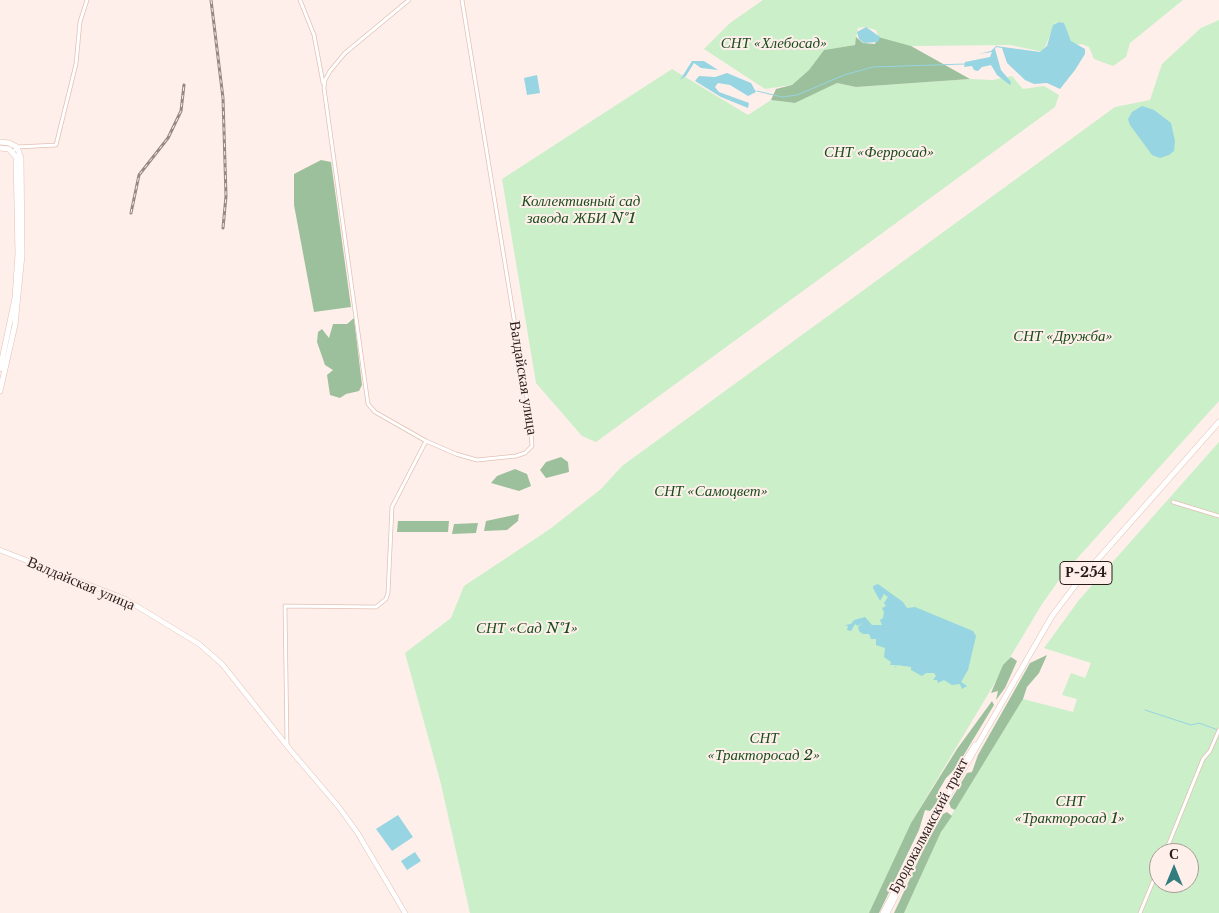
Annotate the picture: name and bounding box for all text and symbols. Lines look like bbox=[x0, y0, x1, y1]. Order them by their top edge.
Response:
park label: СНТ «Хлебосад» bbox=[721, 35, 827, 53]
park label: СНТ «Ферросад» bbox=[824, 144, 934, 162]
park label: Коллективный сад завода ЖБИ №1 bbox=[522, 193, 640, 228]
street label: Валдайская улица bbox=[505, 320, 541, 436]
park label: СНТ «Дружба» bbox=[1013, 328, 1113, 346]
park label: СНТ «Самоцвет» bbox=[654, 483, 768, 501]
street label: Валдайская улица bbox=[24, 553, 138, 615]
road number: Р-254 bbox=[1060, 562, 1112, 584]
park label: СНТ «Сад №1» bbox=[476, 620, 578, 638]
park label: СНТ «Тракторосад 2» bbox=[708, 730, 820, 765]
street label: Бродокалмакский тракт bbox=[886, 755, 972, 897]
park label: СНТ «Тракторосад 1» bbox=[1015, 793, 1125, 828]
north arrow bbox=[1149, 843, 1199, 893]
text: С bbox=[1169, 845, 1179, 863]

